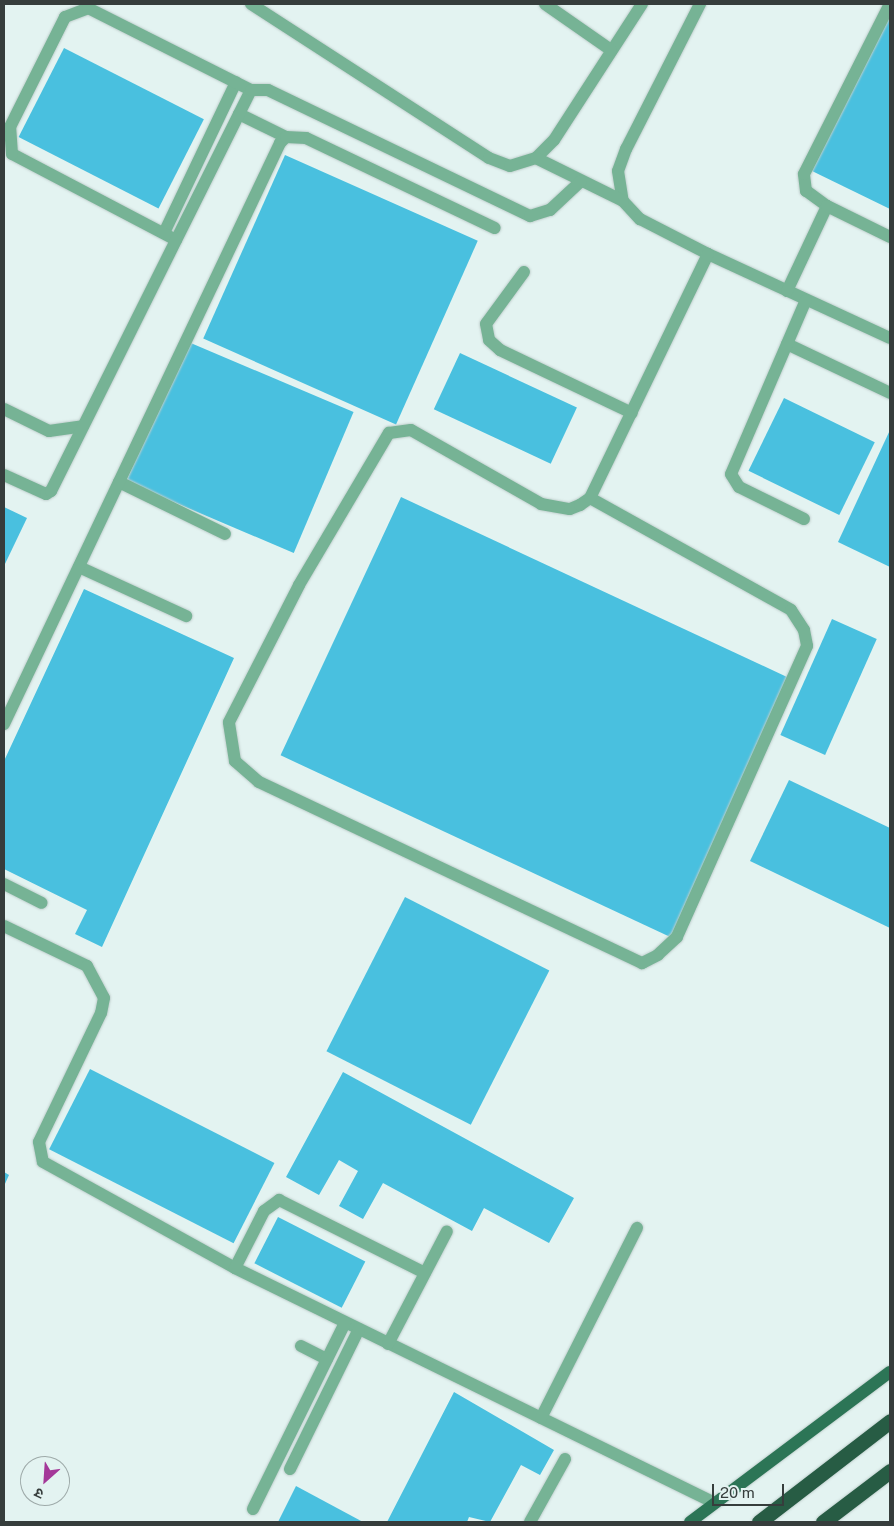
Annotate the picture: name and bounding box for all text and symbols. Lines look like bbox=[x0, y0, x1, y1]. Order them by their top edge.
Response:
north arrow bbox=[20, 1456, 70, 1506]
scale bar bbox=[714, 1474, 786, 1506]
text: 20 m bbox=[720, 1484, 755, 1501]
text: उ bbox=[32, 1485, 46, 1503]

